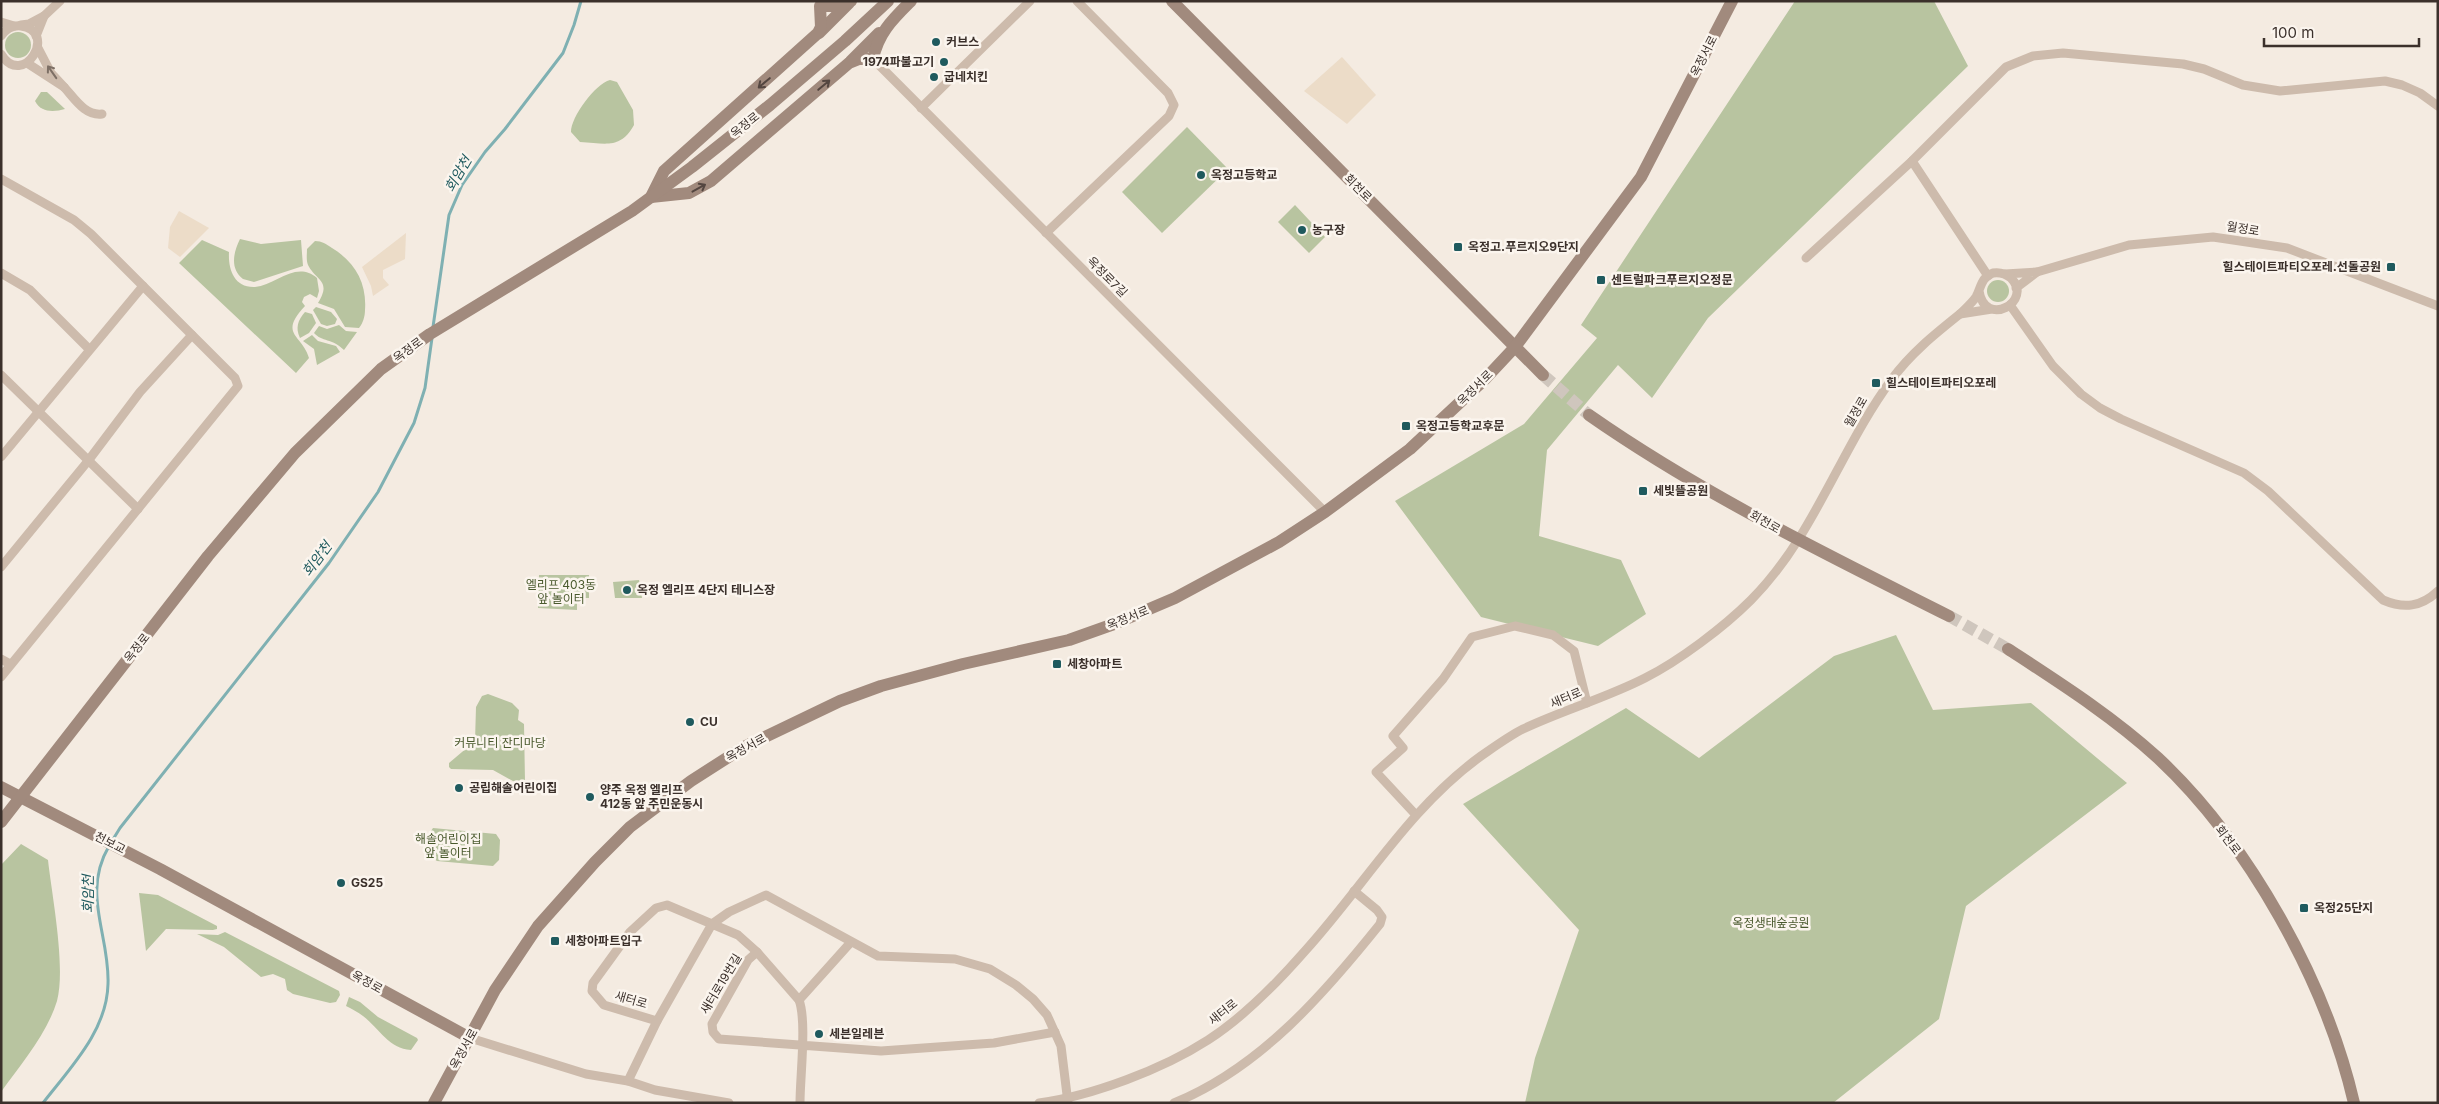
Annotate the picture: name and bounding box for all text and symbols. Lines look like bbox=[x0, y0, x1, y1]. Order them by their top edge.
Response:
scale bar bbox=[2264, 15, 2419, 47]
text: 100 m bbox=[2272, 23, 2314, 42]
street label: 옥정서로 bbox=[1687, 33, 1720, 79]
place label: 커브스 bbox=[946, 34, 979, 49]
marker: 커브스 bbox=[930, 36, 942, 48]
place label: 1974파불고기 bbox=[863, 54, 934, 69]
marker: 1974파불고기 bbox=[938, 56, 950, 68]
one-way arrow bbox=[47, 65, 57, 79]
place label: 굽네치킨 bbox=[944, 69, 988, 84]
marker: 굽네치킨 bbox=[928, 71, 940, 83]
one-way arrow bbox=[758, 78, 771, 89]
one-way arrow bbox=[817, 80, 830, 91]
street label: 옥정로 bbox=[727, 108, 762, 141]
water label: 회암천 bbox=[441, 152, 475, 195]
place label: 옥정고등학교 bbox=[1211, 167, 1277, 182]
marker: 옥정고등학교 bbox=[1195, 169, 1207, 181]
street label: 회천로 bbox=[1341, 171, 1375, 205]
one-way arrow bbox=[691, 183, 706, 193]
street label: 월정로 bbox=[2226, 219, 2261, 239]
place label: 농구장 bbox=[1312, 222, 1345, 237]
marker: 농구장 bbox=[1296, 224, 1308, 236]
place label: 옥정고.푸르지오9단지 bbox=[1468, 239, 1579, 254]
marker: 옥정고.푸르지오9단지 bbox=[1452, 241, 1464, 253]
street label: 옥정로7길 bbox=[1084, 253, 1131, 300]
place label: 힐스테이트파티오포레.선돌공원 bbox=[2222, 259, 2381, 274]
marker: 힐스테이트파티오포레.선돌공원 bbox=[2385, 261, 2397, 273]
place label: 센트럴파크푸르지오정문 bbox=[1611, 272, 1732, 287]
marker: 센트럴파크푸르지오정문 bbox=[1595, 274, 1607, 286]
street label: 옥정로 bbox=[390, 334, 426, 365]
street label: 옥정서로 bbox=[1454, 367, 1496, 409]
place label: 힐스테이트파티오포레 bbox=[1886, 375, 1996, 390]
marker: 힐스테이트파티오포레 bbox=[1870, 377, 1882, 389]
street label: 월정로 bbox=[1841, 394, 1870, 430]
place label: 옥정고등학교후문 bbox=[1416, 418, 1504, 433]
marker: 옥정고등학교후문 bbox=[1400, 420, 1412, 432]
place label: 세빛뜰공원 bbox=[1653, 483, 1708, 498]
marker: 세빛뜰공원 bbox=[1637, 485, 1649, 497]
street label: 회천로 bbox=[1747, 507, 1783, 536]
water label: 회암천 bbox=[298, 537, 336, 579]
park label: 엘리프 403동 앞 놀이터 bbox=[526, 577, 596, 606]
place label: 옥정 엘리프 4단지 테니스장 bbox=[637, 582, 775, 597]
marker: 옥정 엘리프 4단지 테니스장 bbox=[621, 584, 633, 596]
street label: 옥정서로 bbox=[1105, 602, 1151, 633]
street label: 옥정로 bbox=[120, 630, 153, 665]
place label: 세창아파트 bbox=[1067, 656, 1122, 671]
marker: 세창아파트 bbox=[1051, 658, 1063, 670]
street label: 새터로 bbox=[1548, 684, 1584, 711]
place label: CU bbox=[700, 714, 718, 729]
marker: CU bbox=[684, 716, 696, 728]
street label: 옥정서로 bbox=[723, 730, 769, 765]
park label: 커뮤니티 잔디마당 bbox=[454, 735, 546, 750]
place label: 공립해솔어린이집 bbox=[469, 780, 557, 795]
marker: 공립해솔어린이집 bbox=[453, 782, 465, 794]
place label: 양주 옥정 엘리프 412동 앞 주민운동시 bbox=[600, 782, 703, 811]
marker: 양주 옥정 엘리프 412동 앞 주민운동시 bbox=[584, 791, 596, 803]
street label: 회천로 bbox=[2212, 822, 2244, 857]
street label: 천보교 bbox=[92, 828, 128, 857]
park label: 해솔어린이집 앞 놀이터 bbox=[415, 831, 481, 860]
water label: 회암천 bbox=[79, 874, 96, 913]
place label: GS25 bbox=[351, 875, 383, 890]
marker: GS25 bbox=[335, 877, 347, 889]
place label: 옥정25단지 bbox=[2314, 900, 2373, 915]
marker: 옥정25단지 bbox=[2298, 902, 2310, 914]
park label: 옥정생태숲공원 bbox=[1732, 915, 1810, 930]
place label: 세창아파트입구 bbox=[565, 933, 642, 948]
marker: 세창아파트입구 bbox=[549, 935, 561, 947]
street label: 새터로19번길 bbox=[697, 951, 744, 1017]
street label: 옥정로 bbox=[349, 967, 385, 996]
street label: 새터로 bbox=[613, 988, 649, 1011]
street label: 새터로 bbox=[1205, 995, 1240, 1028]
street label: 옥정서로 bbox=[446, 1026, 481, 1072]
place label: 세븐일레븐 bbox=[829, 1026, 884, 1041]
marker: 세븐일레븐 bbox=[813, 1028, 825, 1040]

